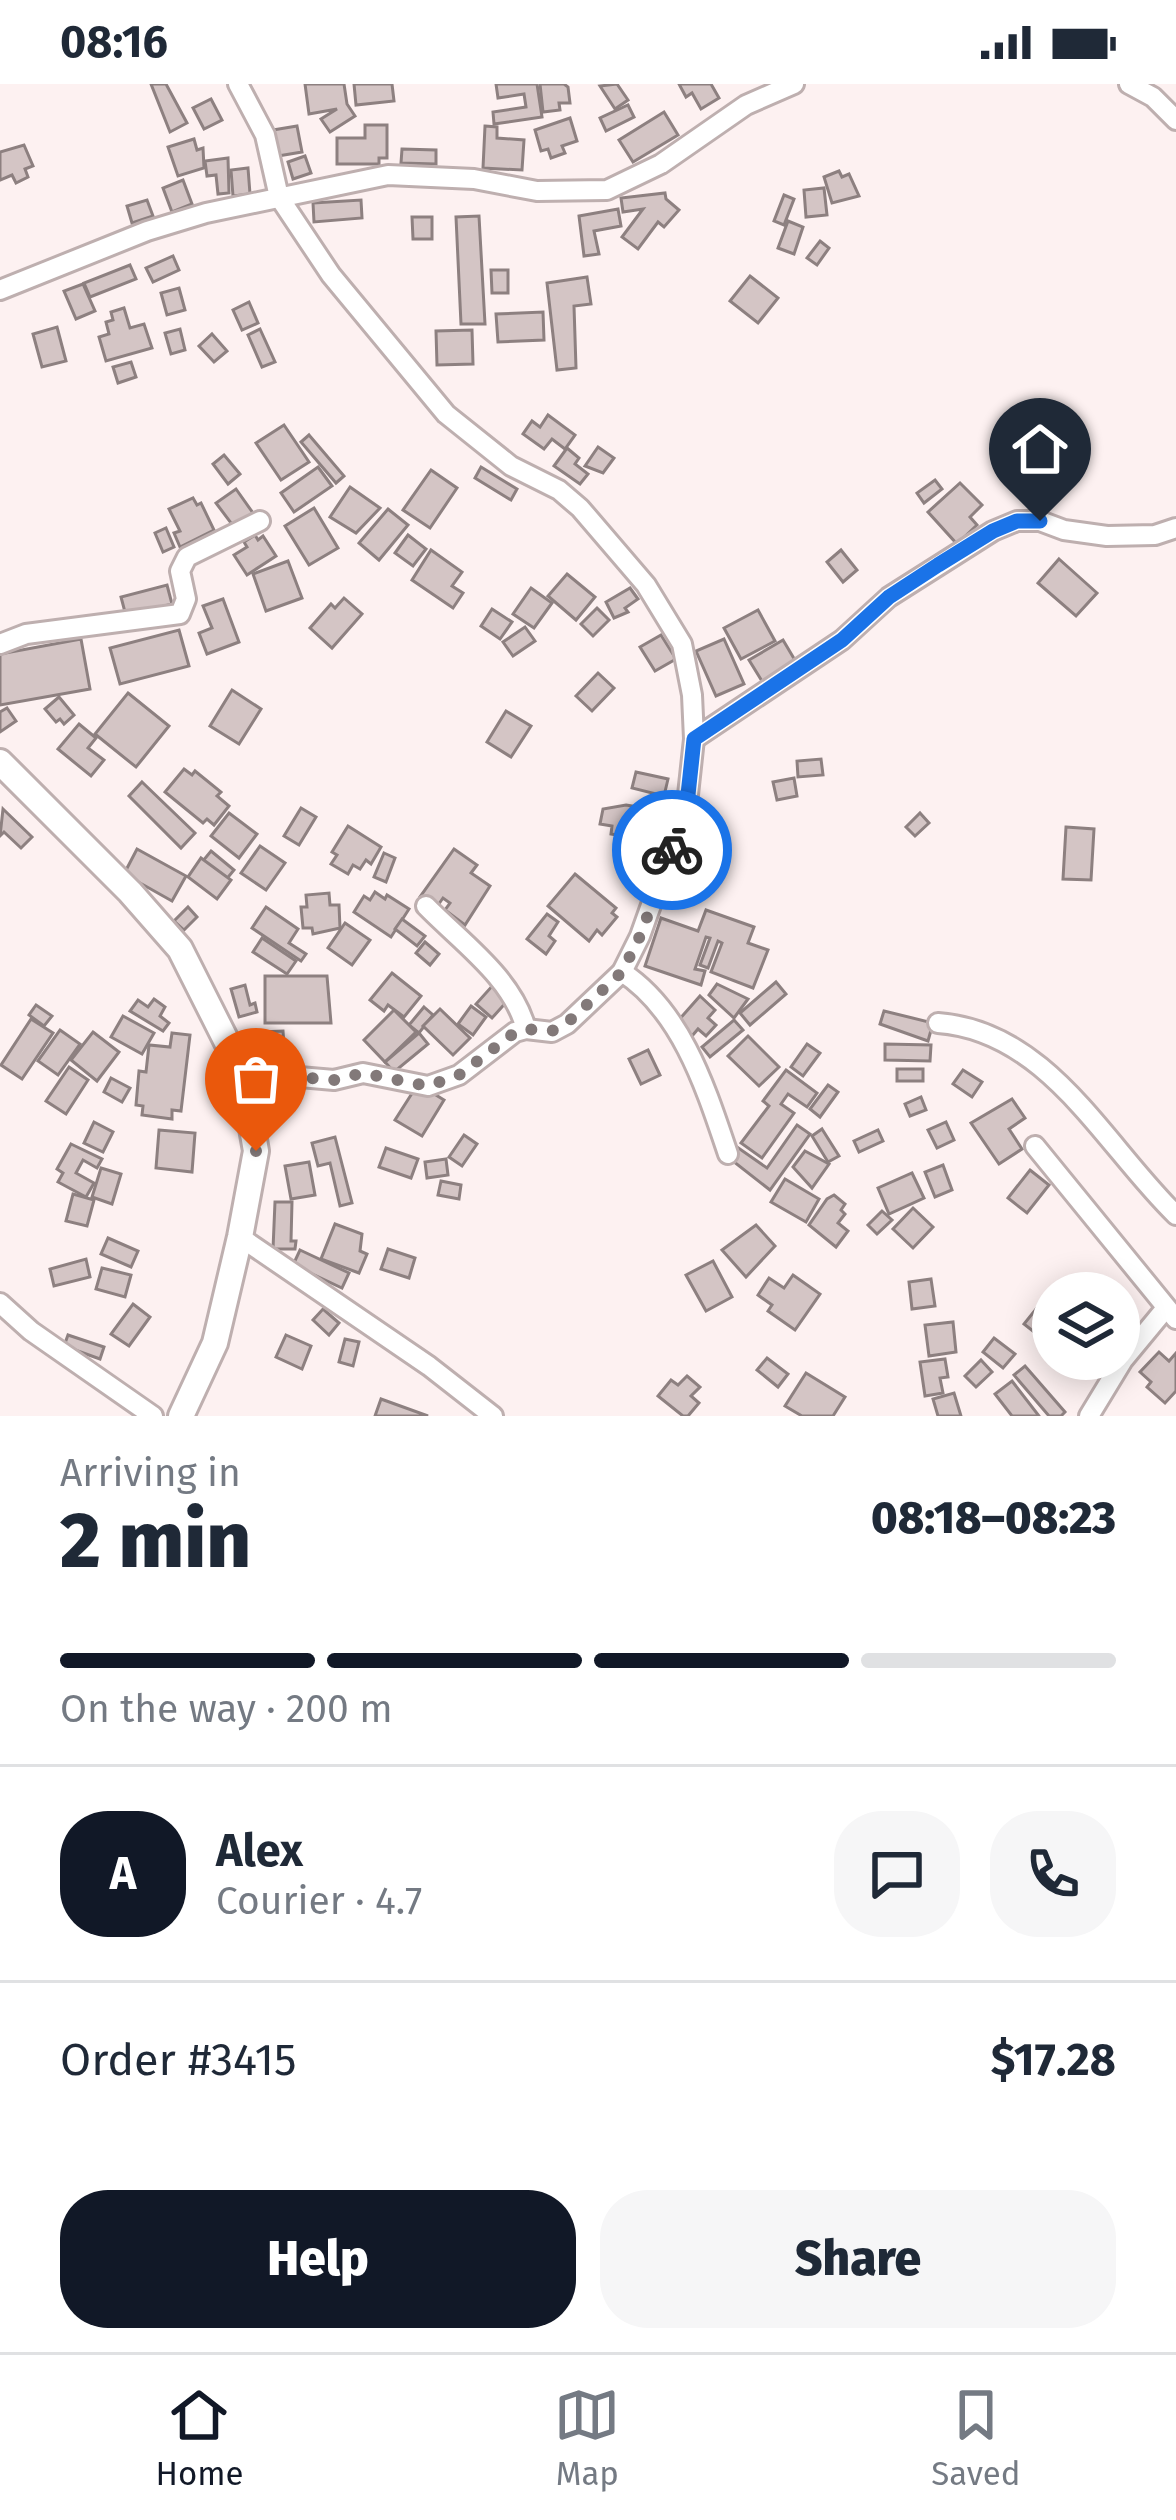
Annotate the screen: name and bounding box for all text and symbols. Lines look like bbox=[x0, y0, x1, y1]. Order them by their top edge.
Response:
text: 08:16 bbox=[60, 15, 168, 69]
pin bbox=[989, 398, 1091, 521]
icon: home bbox=[1007, 416, 1073, 482]
courier bbox=[612, 790, 732, 910]
icon: bike bbox=[639, 817, 705, 883]
pin bbox=[205, 1028, 307, 1151]
icon: bag bbox=[223, 1046, 289, 1112]
map controls bbox=[1032, 1272, 1140, 1380]
button: layers bbox=[1032, 1272, 1140, 1380]
text: Arriving in bbox=[60, 1450, 241, 1496]
text: 08:18–08:23 bbox=[871, 1491, 1116, 1545]
text: 2 min bbox=[60, 1494, 251, 1588]
text: On the way · 200 m bbox=[60, 1686, 393, 1732]
button: chat bbox=[834, 1811, 960, 1937]
button: phone bbox=[990, 1811, 1116, 1937]
text: Alex bbox=[216, 1824, 303, 1878]
text: A bbox=[110, 1847, 136, 1901]
text: Courier · 4.7 bbox=[216, 1878, 422, 1924]
text: Order #3415 bbox=[60, 2033, 296, 2087]
text: $17.28 bbox=[991, 2033, 1116, 2087]
button: Help bbox=[60, 2190, 576, 2328]
button: Share bbox=[600, 2190, 1116, 2328]
tab: Home bbox=[155, 2382, 243, 2494]
tab: Map bbox=[554, 2382, 620, 2494]
tab: Saved bbox=[931, 2382, 1021, 2494]

